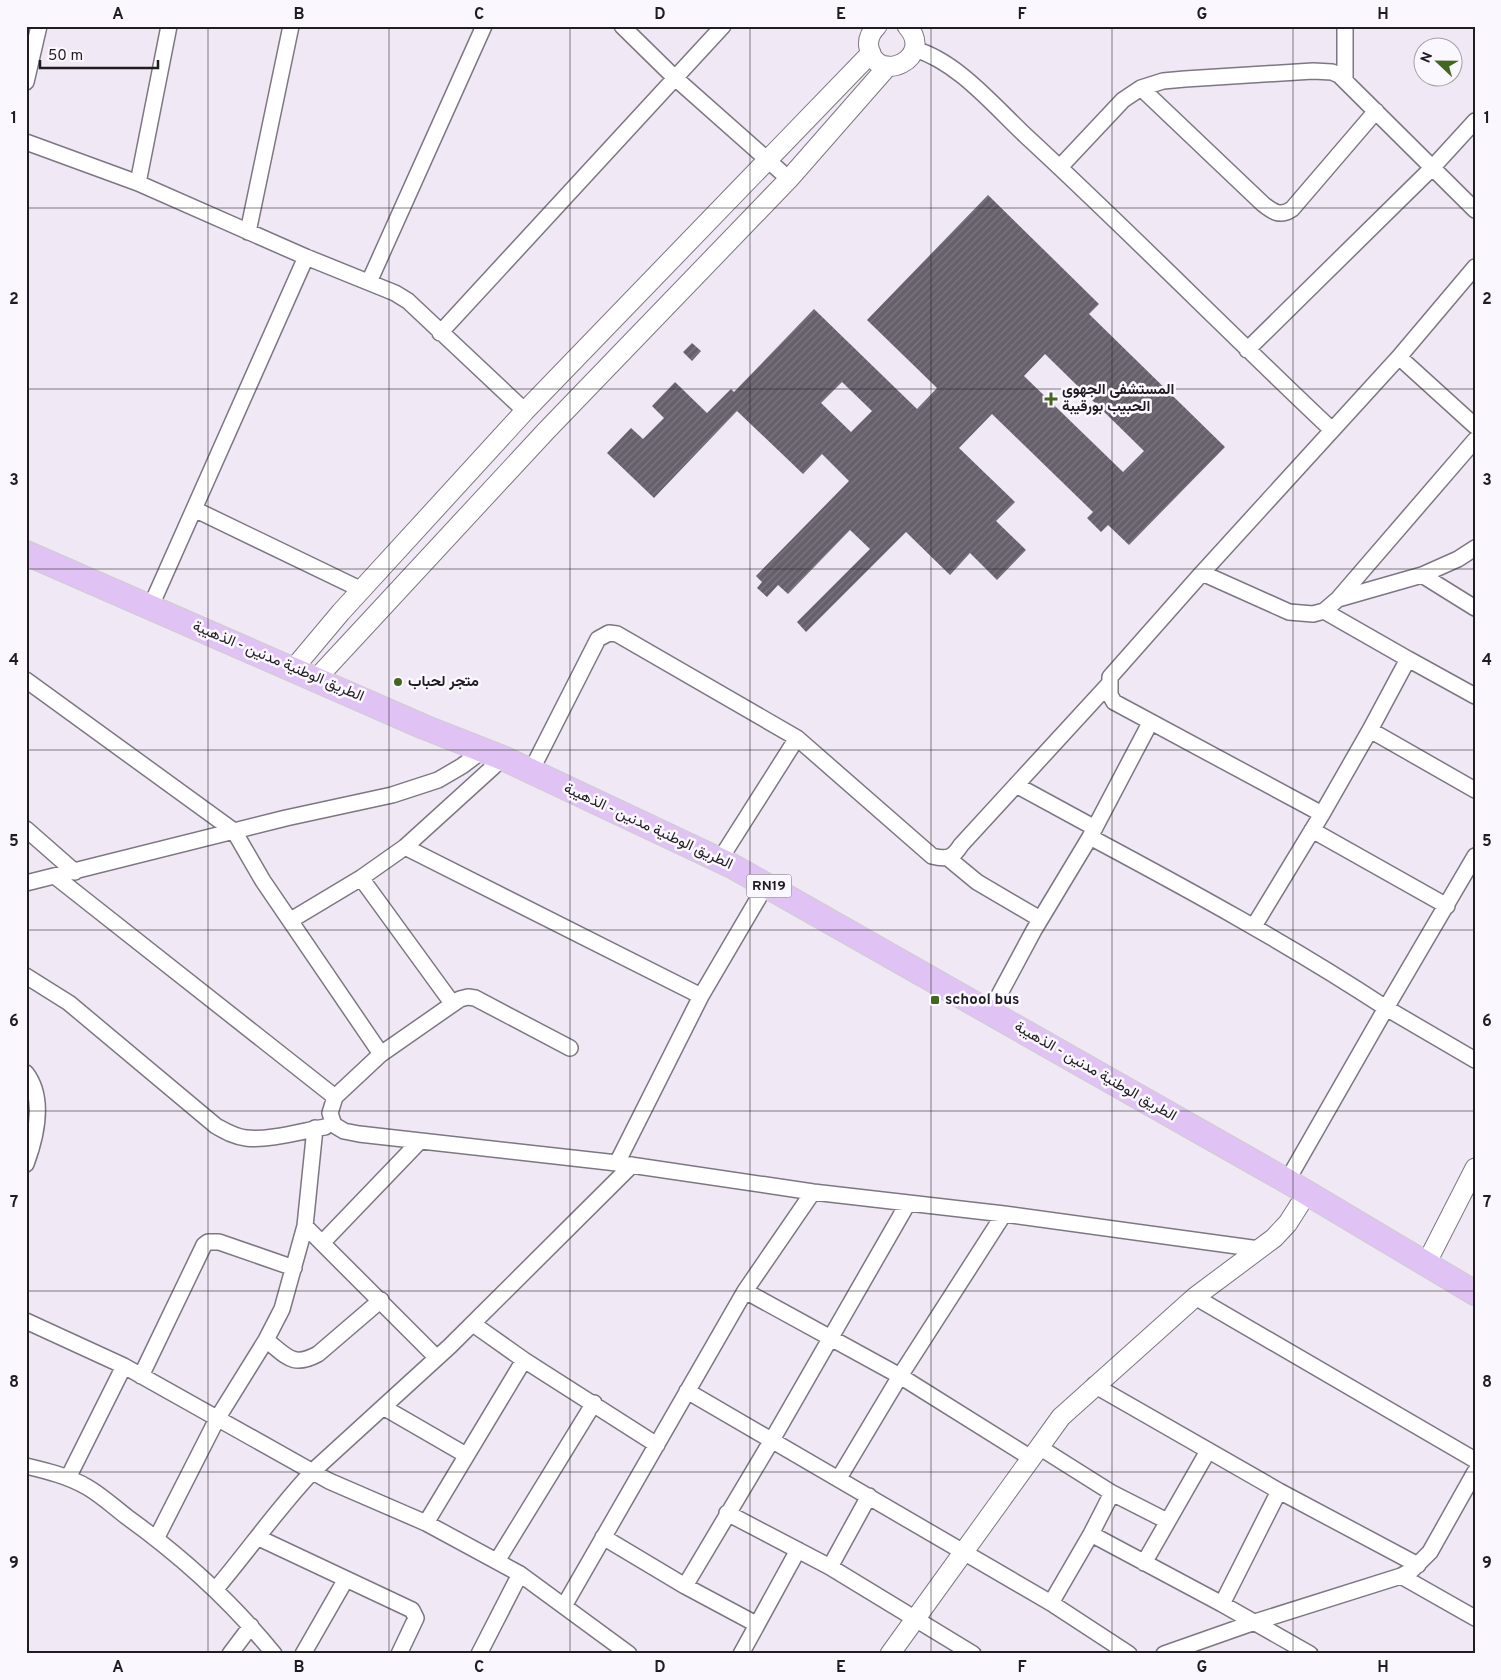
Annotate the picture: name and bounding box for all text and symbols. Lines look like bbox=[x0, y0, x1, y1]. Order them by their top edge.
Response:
text: A bbox=[112, 5, 124, 25]
text: B bbox=[293, 5, 305, 25]
text: C bbox=[474, 5, 484, 25]
text: D bbox=[654, 5, 666, 25]
text: E bbox=[836, 5, 846, 25]
text: F bbox=[1017, 5, 1027, 25]
text: G bbox=[1197, 5, 1207, 25]
text: H bbox=[1377, 5, 1389, 25]
scale bar bbox=[40, 38, 158, 70]
north arrow bbox=[1414, 38, 1464, 88]
text: 50 m bbox=[48, 47, 83, 66]
text: N bbox=[1418, 50, 1437, 66]
text: 1 bbox=[11, 109, 17, 129]
text: 1 bbox=[1484, 109, 1490, 129]
text: 2 bbox=[9, 290, 19, 310]
text: 2 bbox=[1482, 290, 1492, 310]
place label: المستشفى الجهوي الحبيب بورقيبة bbox=[1062, 381, 1175, 417]
marker: المستشفى الجهوي الحبيب بورقيبة bbox=[1044, 392, 1058, 406]
text: 3 bbox=[9, 471, 19, 491]
text: 3 bbox=[1482, 471, 1492, 491]
street label: الطريق الوطنية مدنين - الذهيبة bbox=[190, 617, 366, 707]
text: 4 bbox=[9, 651, 19, 671]
text: 4 bbox=[1482, 651, 1492, 671]
place label: متجر لحباب bbox=[408, 673, 479, 692]
marker: متجر لحباب bbox=[392, 676, 404, 688]
street label: الطريق الوطنية مدنين - الذهيبة bbox=[561, 779, 735, 875]
text: 5 bbox=[9, 832, 19, 852]
text: 5 bbox=[1482, 832, 1492, 852]
road number: RN19 bbox=[746, 874, 792, 898]
place label: school bus bbox=[945, 991, 1019, 1010]
marker: school bus bbox=[929, 994, 941, 1006]
text: 6 bbox=[9, 1012, 19, 1032]
text: 6 bbox=[1482, 1012, 1492, 1032]
street label: الطريق الوطنية مدنين - الذهيبة bbox=[1010, 1018, 1180, 1126]
text: 7 bbox=[10, 1193, 18, 1213]
text: 7 bbox=[1483, 1193, 1491, 1213]
text: 8 bbox=[9, 1373, 19, 1393]
text: 8 bbox=[1482, 1373, 1492, 1393]
text: 9 bbox=[9, 1554, 19, 1574]
text: 9 bbox=[1482, 1554, 1492, 1574]
text: A bbox=[112, 1658, 124, 1678]
text: B bbox=[293, 1658, 305, 1678]
text: C bbox=[474, 1658, 484, 1678]
text: D bbox=[654, 1658, 666, 1678]
text: E bbox=[836, 1658, 846, 1678]
text: F bbox=[1017, 1658, 1027, 1678]
text: G bbox=[1197, 1658, 1207, 1678]
text: H bbox=[1377, 1658, 1389, 1678]

